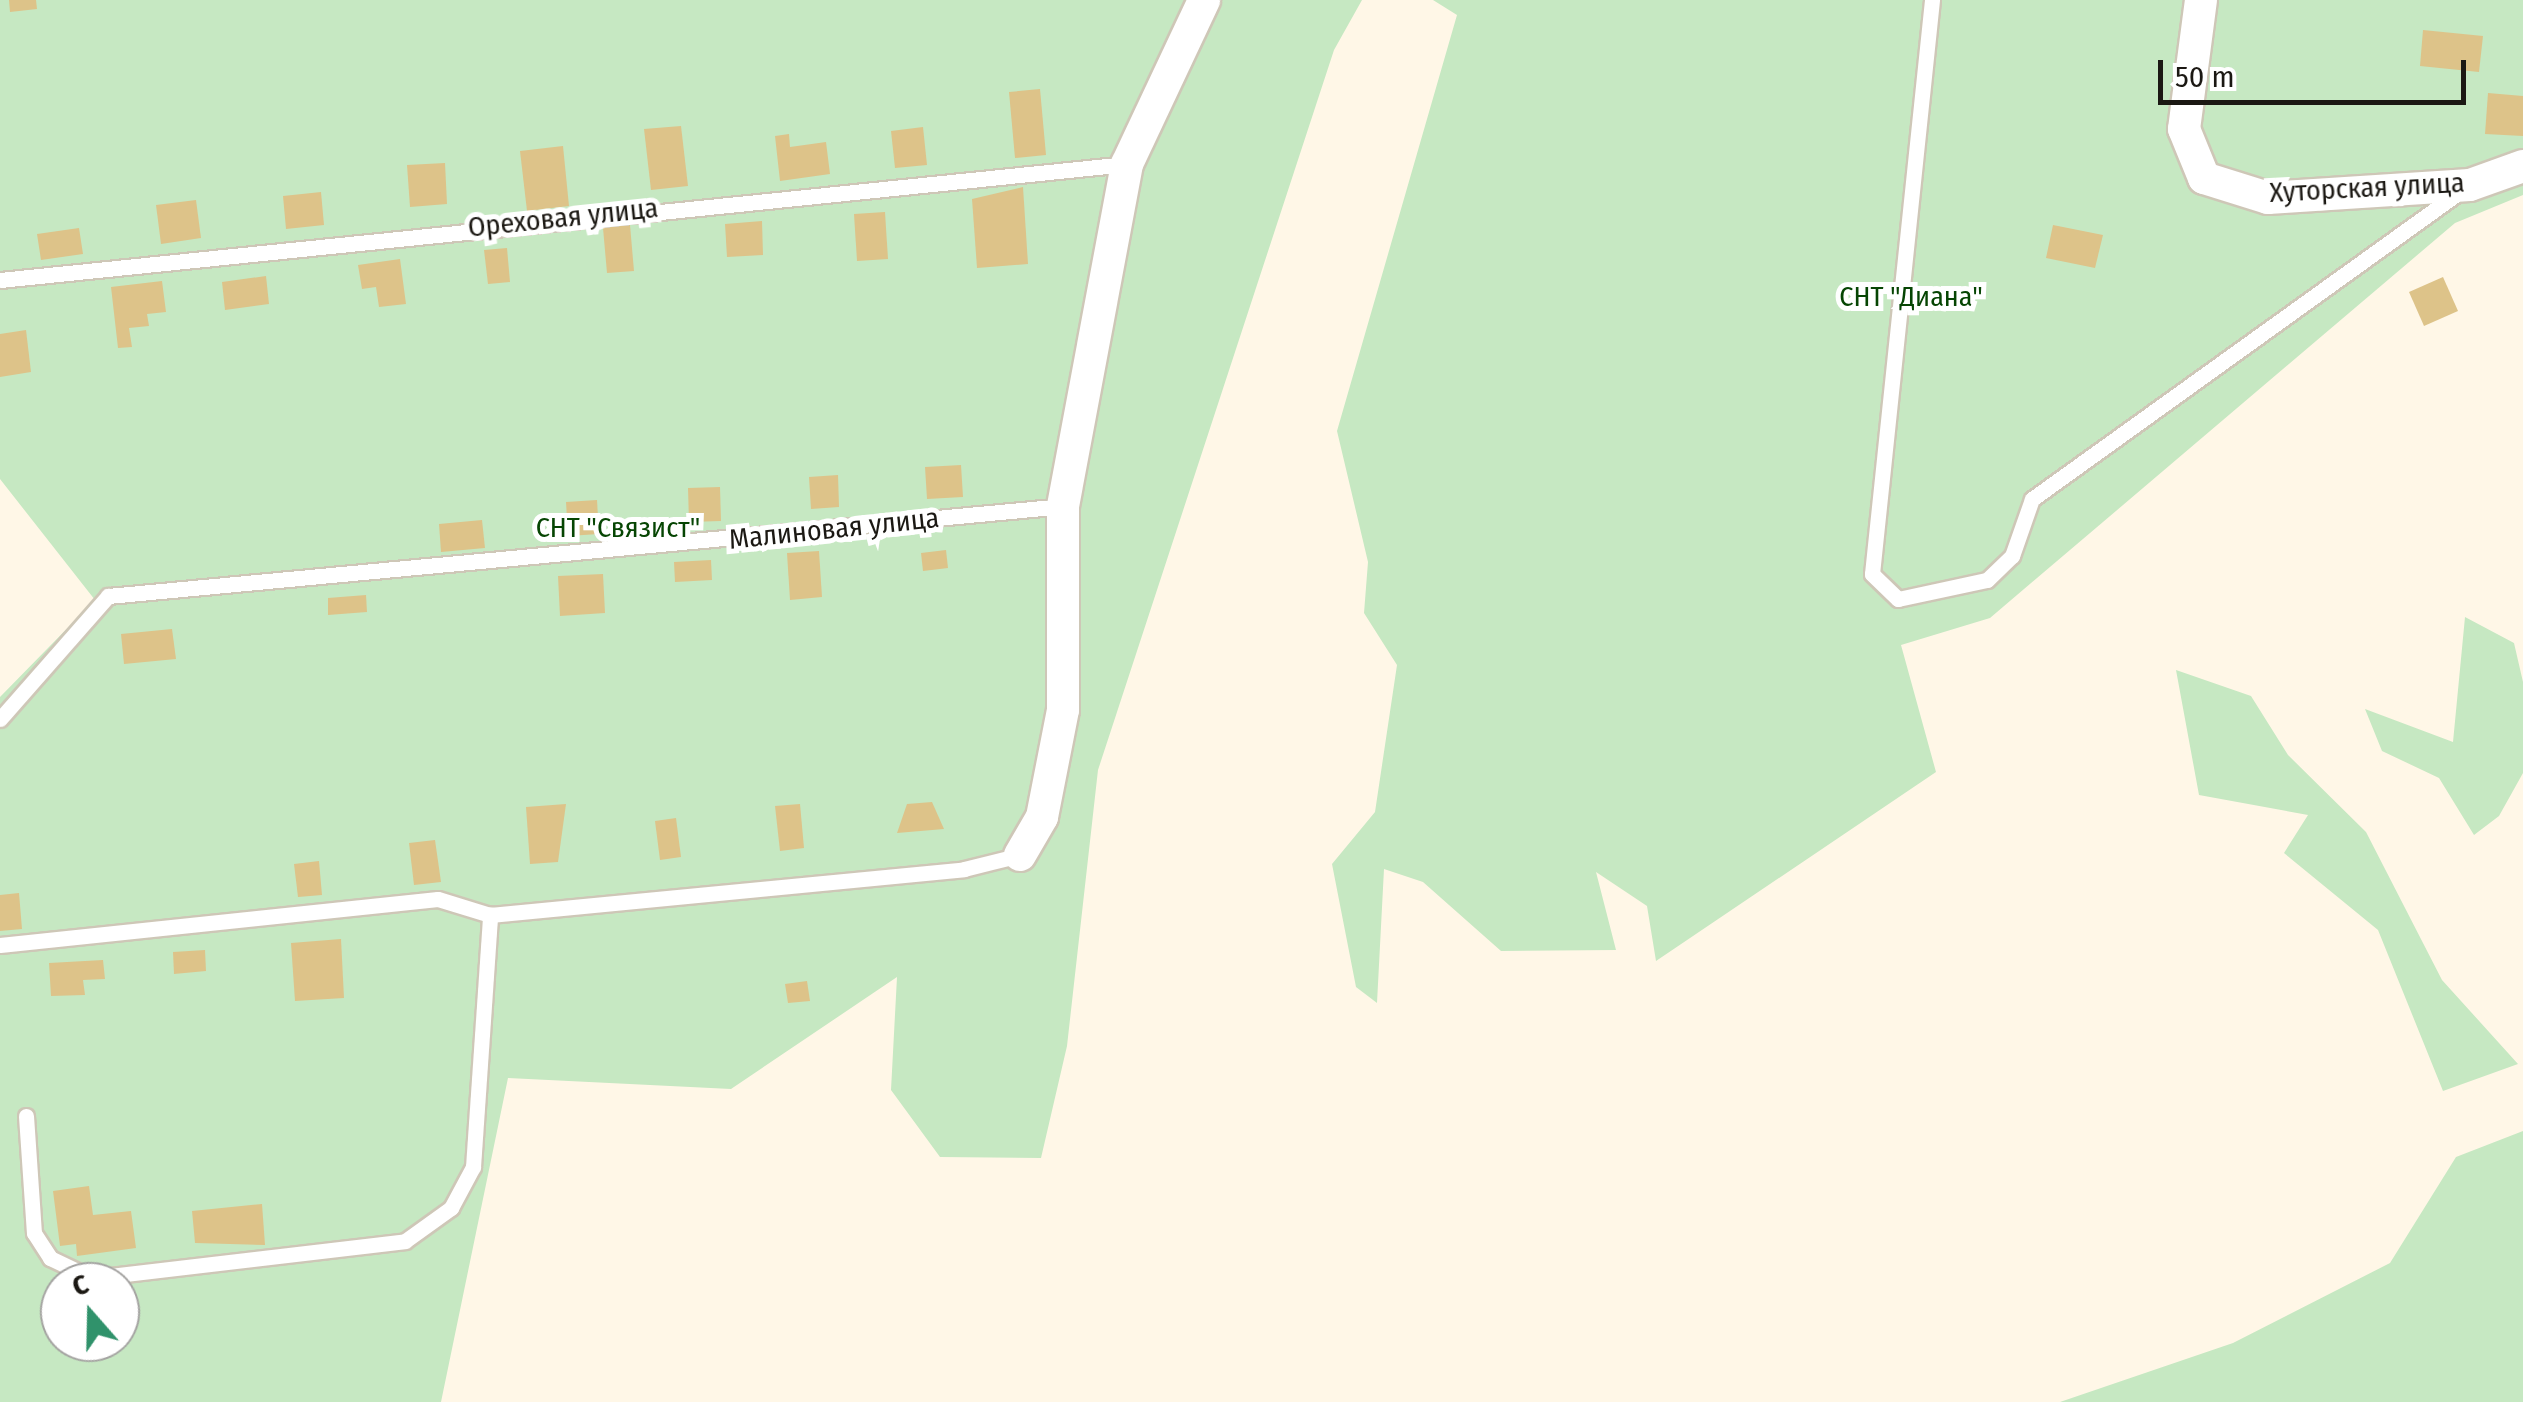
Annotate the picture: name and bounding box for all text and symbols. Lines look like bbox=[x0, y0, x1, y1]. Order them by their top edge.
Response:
scale bar bbox=[2163, 40, 2470, 102]
text: 50 m bbox=[2175, 59, 2235, 95]
street label: Хуторская улица bbox=[2269, 166, 2465, 210]
street label: Ореховая улица bbox=[466, 191, 660, 245]
park label: СНТ "Диана" bbox=[1839, 280, 1983, 314]
street label: Малиновая улица bbox=[727, 501, 941, 557]
park label: СНТ "Связист" bbox=[536, 511, 700, 545]
north arrow bbox=[40, 1262, 140, 1362]
text: С bbox=[68, 1267, 93, 1303]

